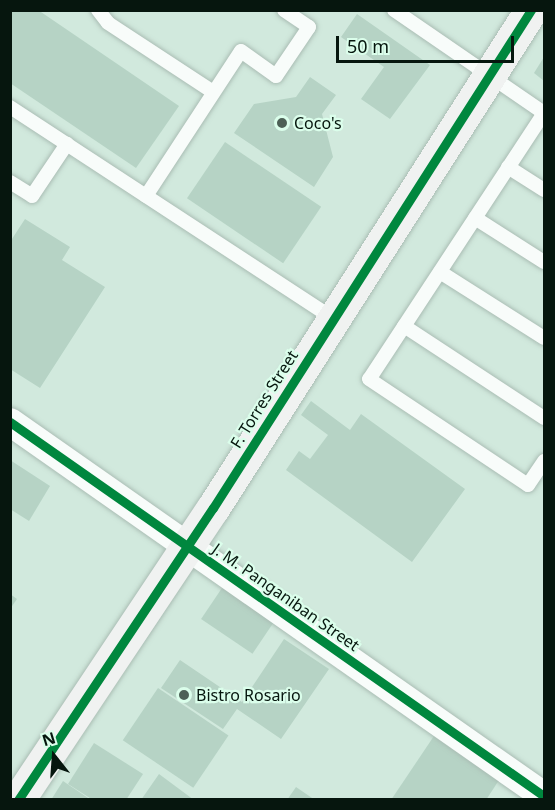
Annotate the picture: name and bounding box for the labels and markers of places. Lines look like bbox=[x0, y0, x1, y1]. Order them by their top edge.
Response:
place label: Coco's bbox=[294, 113, 342, 133]
marker: Coco's bbox=[275, 116, 289, 130]
place label: Bistro Rosario bbox=[196, 685, 301, 705]
marker: Bistro Rosario bbox=[177, 688, 191, 702]

